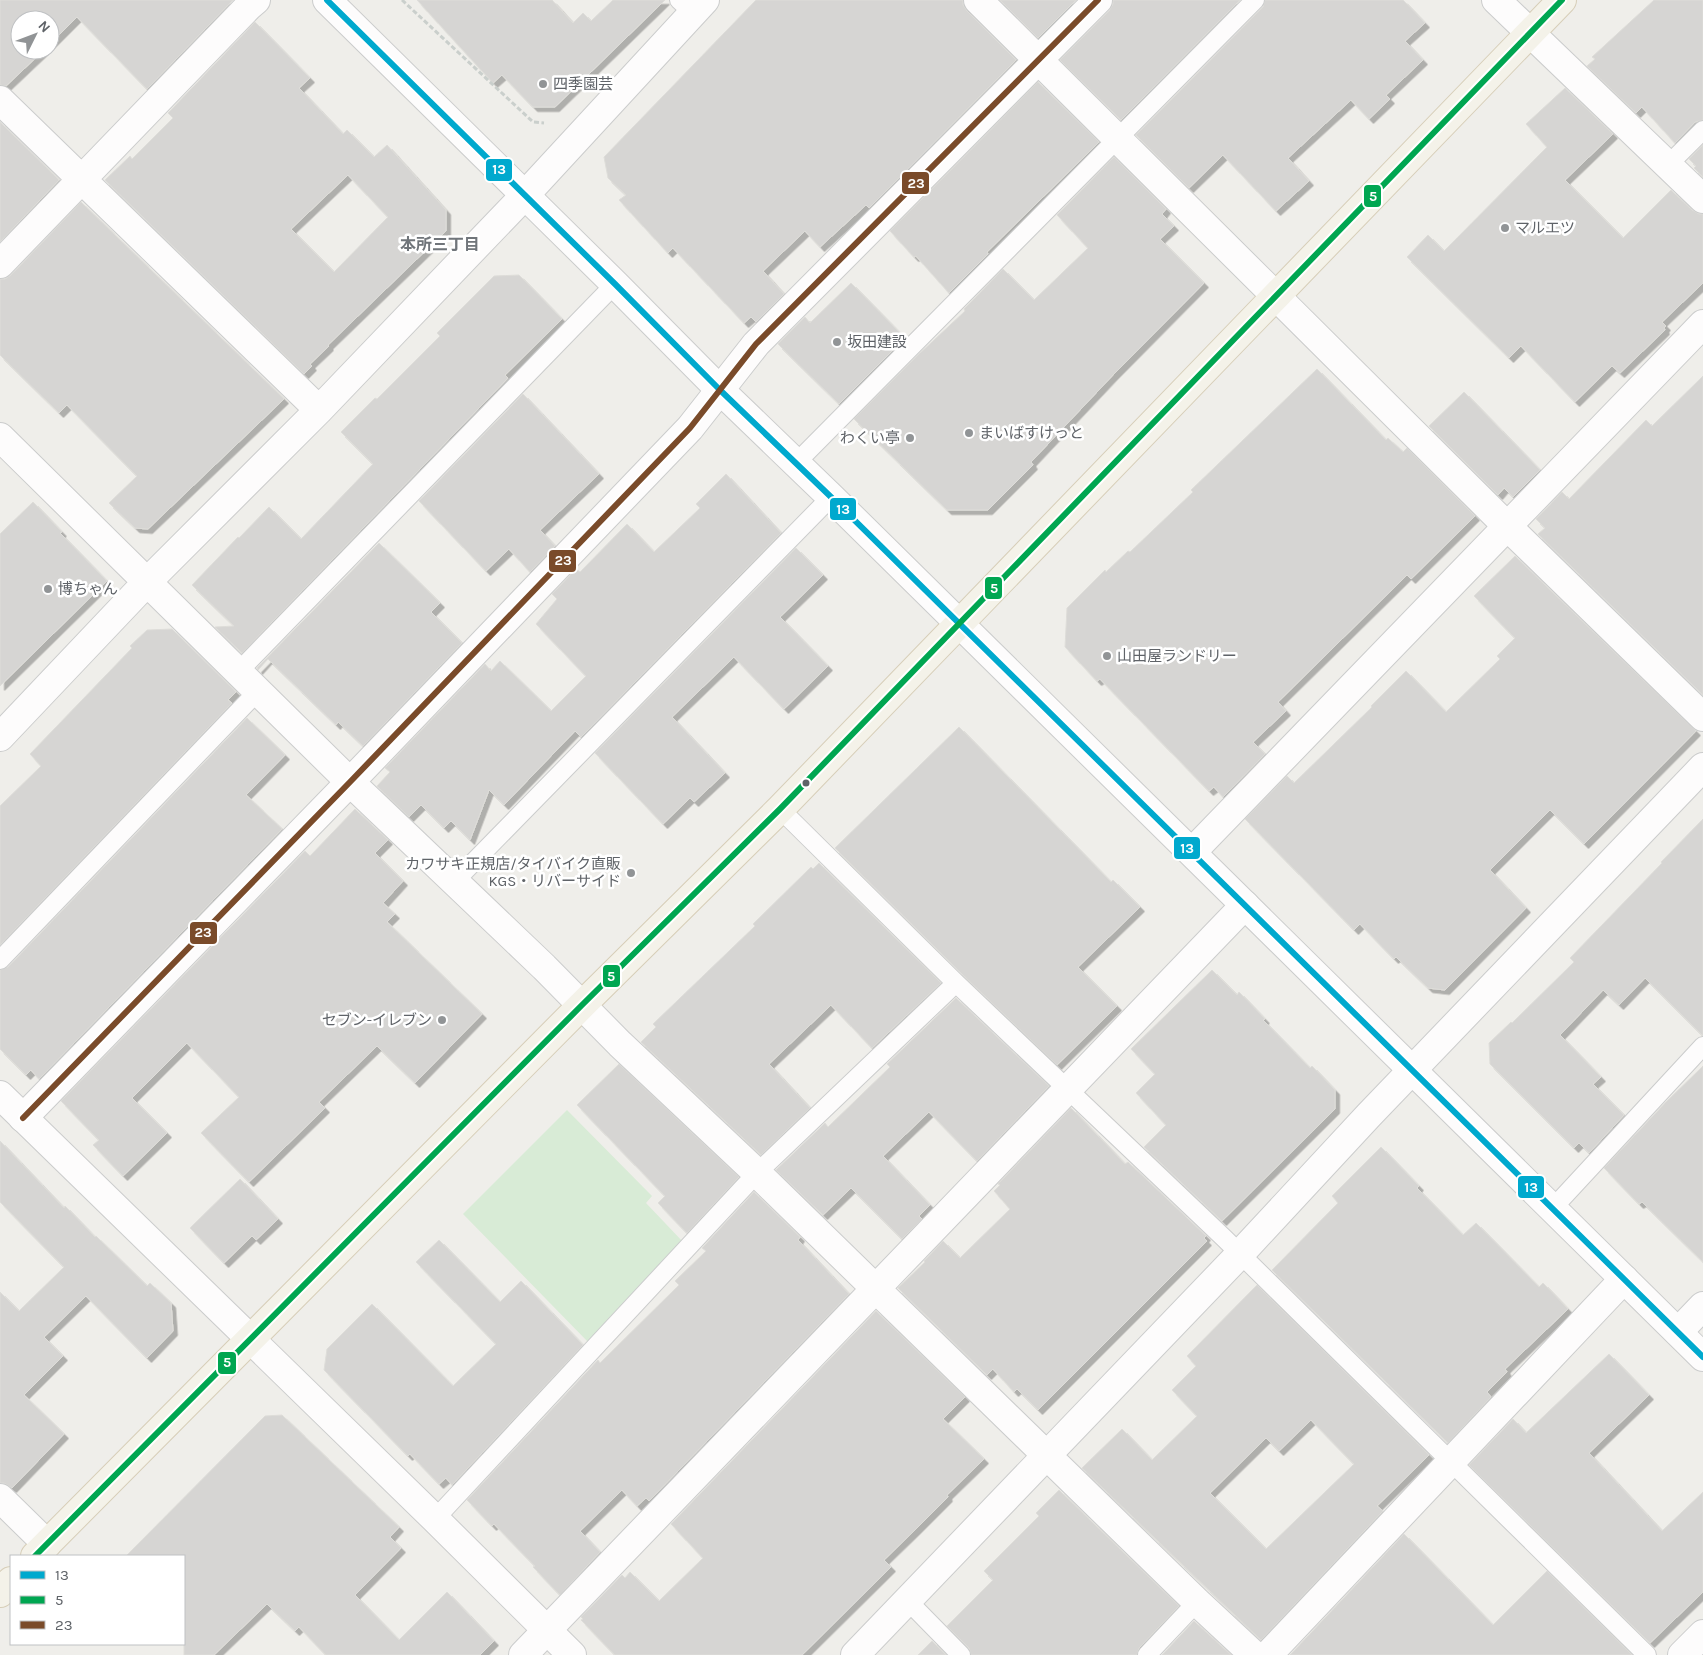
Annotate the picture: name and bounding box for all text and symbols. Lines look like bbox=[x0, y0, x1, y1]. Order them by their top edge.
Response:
north arrow bbox=[10, 10, 60, 60]
text: N bbox=[35, 17, 54, 36]
place label: 四季園芸 bbox=[553, 75, 613, 93]
marker: 四季園芸 bbox=[537, 78, 549, 90]
line badge: 13 bbox=[485, 158, 513, 182]
text: 13 bbox=[492, 161, 506, 178]
line badge: 23 bbox=[901, 171, 930, 195]
text: 23 bbox=[907, 175, 925, 192]
line badge: 5 bbox=[1363, 184, 1382, 208]
text: 5 bbox=[1369, 188, 1377, 205]
place label: マルエツ bbox=[1515, 219, 1575, 237]
marker: マルエツ bbox=[1499, 222, 1511, 234]
district label: 本所三丁目 bbox=[400, 235, 480, 254]
place label: 坂田建設 bbox=[847, 333, 907, 351]
marker: 坂田建設 bbox=[831, 336, 843, 348]
place label: まいばすけっと bbox=[979, 424, 1084, 442]
marker: まいばすけっと bbox=[963, 427, 975, 439]
place label: わくい亭 bbox=[840, 429, 900, 447]
marker: わくい亭 bbox=[904, 432, 916, 444]
line badge: 13 bbox=[829, 497, 857, 521]
text: 13 bbox=[836, 501, 850, 518]
line badge: 23 bbox=[548, 549, 577, 573]
text: 23 bbox=[554, 552, 572, 569]
line badge: 5 bbox=[984, 576, 1003, 600]
place label: 博ちゃん bbox=[58, 580, 118, 598]
text: 5 bbox=[990, 580, 998, 597]
marker: 博ちゃん bbox=[42, 583, 54, 595]
place label: 山田屋ランドリー bbox=[1117, 647, 1237, 665]
marker: 山田屋ランドリー bbox=[1101, 650, 1113, 662]
unlabelled marker bbox=[801, 778, 811, 788]
line badge: 13 bbox=[1173, 836, 1201, 860]
text: 13 bbox=[1180, 840, 1194, 857]
place label: カワサキ正規店/タイバイク直販 KGS・リバーサイド bbox=[405, 855, 621, 890]
marker: カワサキ正規店/タイバイク直販 KGS・リバーサイド bbox=[625, 867, 637, 879]
line badge: 23 bbox=[189, 921, 218, 945]
text: 23 bbox=[194, 924, 212, 941]
line badge: 5 bbox=[602, 964, 621, 988]
text: 5 bbox=[607, 968, 615, 985]
place label: セブン-イレブン bbox=[322, 1011, 432, 1029]
marker: セブン-イレブン bbox=[436, 1014, 448, 1026]
line badge: 13 bbox=[1517, 1175, 1545, 1199]
text: 13 bbox=[1524, 1179, 1538, 1196]
line badge: 5 bbox=[217, 1351, 237, 1375]
text: 5 bbox=[223, 1354, 231, 1371]
legend bbox=[10, 1555, 185, 1645]
text: 13 bbox=[55, 1566, 69, 1584]
text: 5 bbox=[55, 1591, 63, 1609]
text: 23 bbox=[55, 1616, 73, 1634]

